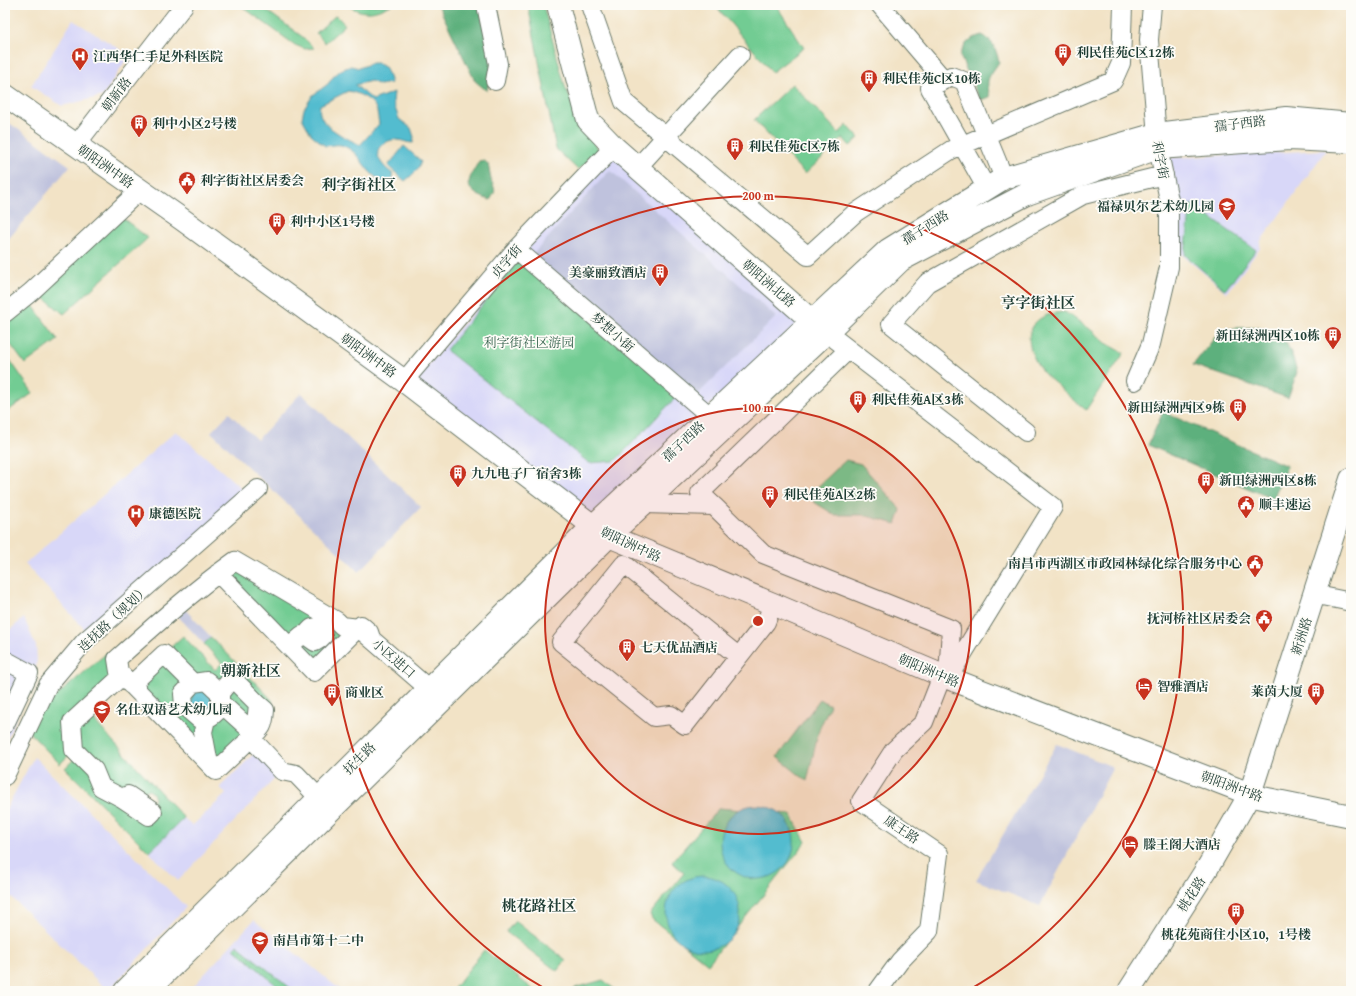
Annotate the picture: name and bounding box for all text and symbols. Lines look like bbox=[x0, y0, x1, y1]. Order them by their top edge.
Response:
building icon: 利民佳苑C区12栋 bbox=[1053, 42, 1073, 67]
place label: 利民佳苑C区12栋 bbox=[1076, 43, 1175, 62]
hospital icon: 江西华仁手足外科医院 bbox=[70, 46, 90, 71]
place label: 江西华仁手足外科医院 bbox=[93, 47, 223, 66]
building icon: 利民佳苑C区10栋 bbox=[859, 68, 879, 93]
place label: 利民佳苑C区10栋 bbox=[882, 69, 981, 88]
street label: 朝新路 bbox=[97, 73, 136, 116]
street label: 孺子西路 bbox=[1213, 111, 1267, 136]
building icon: 利中小区2号楼 bbox=[129, 113, 149, 138]
place label: 利中小区2号楼 bbox=[152, 114, 237, 133]
building icon: 利民佳苑C区7栋 bbox=[725, 136, 745, 161]
place label: 利民佳苑C区7栋 bbox=[748, 137, 840, 156]
street label: 利字街 bbox=[1147, 139, 1174, 181]
street label: 朝阳洲中路 bbox=[74, 140, 138, 193]
public building icon: 利字街社区居委会 bbox=[177, 170, 197, 195]
place label: 利字街社区居委会 bbox=[200, 171, 304, 190]
district label: 利字街社区 bbox=[321, 174, 397, 195]
text: 200 m bbox=[742, 187, 775, 204]
school or university icon: 福禄贝尔艺术幼儿园 bbox=[1217, 196, 1237, 221]
place label: 福禄贝尔艺术幼儿园 bbox=[1097, 197, 1214, 216]
street label: 孺子西路 bbox=[898, 206, 952, 249]
building icon: 利中小区1号楼 bbox=[267, 211, 287, 236]
place label: 利中小区1号楼 bbox=[290, 212, 375, 231]
street label: 贞字街 bbox=[486, 240, 526, 282]
street label: 朝阳洲北路 bbox=[738, 255, 799, 312]
building icon: 美豪丽致酒店 bbox=[650, 262, 670, 287]
place label: 美豪丽致酒店 bbox=[569, 263, 647, 282]
district label: 亨字街社区 bbox=[1000, 292, 1076, 313]
street label: 梦想小街 bbox=[587, 308, 639, 357]
building icon: 新田绿洲西区10栋 bbox=[1323, 325, 1343, 350]
place label: 新田绿洲西区10栋 bbox=[1216, 326, 1320, 345]
street label: 朝阳洲中路 bbox=[337, 329, 401, 382]
park label: 利字街社区游园 bbox=[483, 333, 575, 352]
building icon: 利民佳苑A区3栋 bbox=[848, 389, 868, 414]
place label: 利民佳苑A区3栋 bbox=[871, 390, 964, 409]
building icon: 新田绿洲西区9栋 bbox=[1228, 397, 1248, 422]
place label: 新田绿洲西区9栋 bbox=[1127, 398, 1225, 417]
text: 100 m bbox=[742, 399, 775, 416]
street label: 孺子西路 bbox=[658, 417, 709, 466]
building icon: 九九电子厂宿舍3栋 bbox=[448, 463, 468, 488]
place label: 九九电子厂宿舍3栋 bbox=[471, 464, 582, 483]
building icon: 新田绿洲西区8栋 bbox=[1196, 470, 1216, 495]
place label: 新田绿洲西区8栋 bbox=[1219, 471, 1317, 490]
building icon: 利民佳苑A区2栋 bbox=[760, 484, 780, 509]
place label: 利民佳苑A区2栋 bbox=[783, 485, 876, 504]
public building icon: 顺丰速运 bbox=[1236, 494, 1256, 519]
place label: 顺丰速运 bbox=[1259, 495, 1311, 514]
hospital icon: 康德医院 bbox=[126, 503, 146, 528]
place label: 康德医院 bbox=[149, 504, 201, 523]
street label: 朝阳洲中路 bbox=[597, 522, 664, 567]
public building icon: 南昌市西湖区市政园林绿化综合服务中心 bbox=[1245, 553, 1265, 578]
place label: 南昌市西湖区市政园林绿化综合服务中心 bbox=[1008, 554, 1242, 573]
street label: 连抚路（规划） bbox=[74, 580, 153, 656]
public building icon: 抚河桥社区居委会 bbox=[1254, 608, 1274, 633]
place label: 抚河桥社区居委会 bbox=[1147, 609, 1251, 628]
centre of rings bbox=[751, 614, 765, 628]
street label: 新洲路 bbox=[1286, 615, 1317, 658]
street label: 小区进口 bbox=[368, 634, 420, 683]
building icon: 七天优品酒店 bbox=[617, 637, 637, 662]
place label: 七天优品酒店 bbox=[640, 638, 718, 657]
street label: 朝阳洲中路 bbox=[895, 649, 962, 692]
district label: 朝新社区 bbox=[221, 660, 281, 681]
hotel icon: 智雅酒店 bbox=[1134, 676, 1154, 701]
place label: 智雅酒店 bbox=[1157, 677, 1209, 696]
building icon: 莱茵大厦 bbox=[1306, 681, 1326, 706]
building icon: 商业区 bbox=[322, 682, 342, 707]
place label: 莱茵大厦 bbox=[1251, 682, 1303, 701]
place label: 商业区 bbox=[345, 683, 384, 702]
school or university icon: 名仕双语艺术幼儿园 bbox=[92, 699, 112, 724]
place label: 名仕双语艺术幼儿园 bbox=[115, 700, 232, 719]
street label: 抚生路 bbox=[339, 738, 380, 779]
street label: 朝阳洲中路 bbox=[1198, 766, 1266, 807]
street label: 康王路 bbox=[880, 811, 923, 848]
hotel icon: 滕王阁大酒店 bbox=[1120, 834, 1140, 859]
place label: 滕王阁大酒店 bbox=[1143, 835, 1221, 854]
street label: 桃花路 bbox=[1173, 873, 1210, 916]
district label: 桃花路社区 bbox=[501, 895, 577, 916]
building icon: 桃花苑商住小区10，1号楼 bbox=[1226, 901, 1246, 926]
place label: 桃花苑商住小区10，1号楼 bbox=[1161, 925, 1311, 944]
school or university icon: 南昌市第十二中 bbox=[250, 930, 270, 955]
place label: 南昌市第十二中 bbox=[273, 931, 364, 950]

